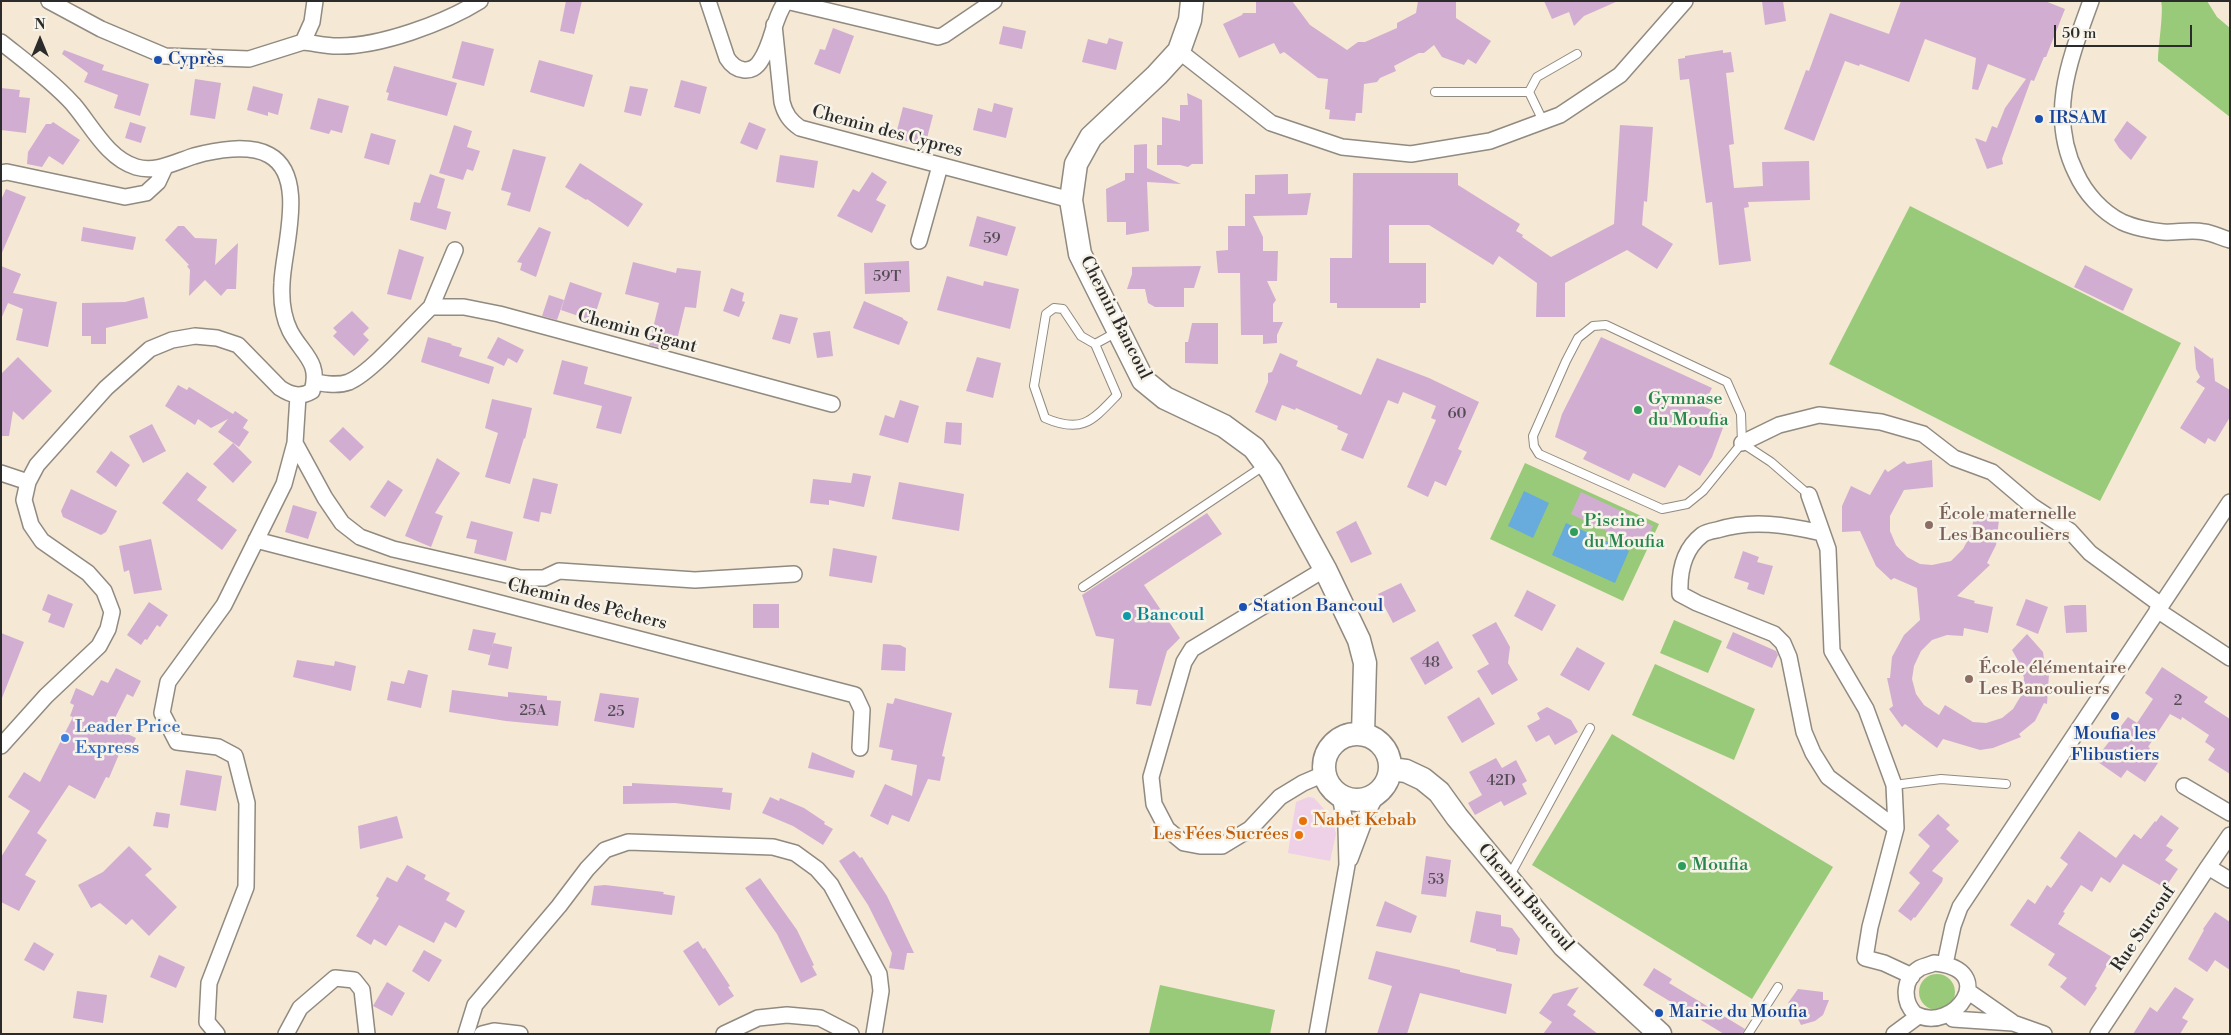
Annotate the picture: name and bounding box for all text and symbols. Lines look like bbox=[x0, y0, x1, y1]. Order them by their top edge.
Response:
north arrow bbox=[15, 15, 65, 65]
scale bar bbox=[2056, 15, 2194, 47]
text: N bbox=[34, 16, 46, 34]
text: 50 m bbox=[2062, 24, 2096, 43]
place label: Cyprès bbox=[168, 49, 224, 71]
marker: Cyprès bbox=[152, 54, 164, 66]
street label: Chemin des Cypres bbox=[809, 102, 965, 162]
place label: IRSAM bbox=[2049, 108, 2107, 130]
marker: IRSAM bbox=[2033, 113, 2045, 125]
house number: 59 bbox=[983, 230, 1001, 248]
street label: Chemin Bancoul bbox=[1075, 253, 1155, 383]
house number: 59T bbox=[873, 268, 901, 286]
street label: Chemin Gigant bbox=[575, 306, 699, 358]
place label: Gymnase du Moufia bbox=[1648, 389, 1729, 432]
marker: Gymnase du Moufia bbox=[1632, 404, 1644, 416]
house number: 60 bbox=[1447, 405, 1467, 423]
place label: École maternelle Les Bancouliers bbox=[1939, 504, 2077, 546]
place label: Piscine du Moufia bbox=[1584, 511, 1665, 554]
marker: École maternelle Les Bancouliers bbox=[1923, 519, 1935, 531]
marker: Piscine du Moufia bbox=[1568, 526, 1580, 538]
street label: Chemin des Pêchers bbox=[505, 575, 669, 635]
place label: Station Bancoul bbox=[1253, 596, 1383, 618]
marker: Station Bancoul bbox=[1237, 601, 1249, 613]
place label: Bancoul bbox=[1137, 605, 1204, 627]
marker: Bancoul bbox=[1121, 610, 1133, 622]
house number: 48 bbox=[1422, 654, 1440, 672]
place label: École élémentaire Les Bancouliers bbox=[1979, 658, 2126, 701]
marker: École élémentaire Les Bancouliers bbox=[1963, 673, 1975, 685]
house number: 2 bbox=[2174, 692, 2182, 710]
house number: 25A bbox=[519, 702, 547, 720]
house number: 25 bbox=[608, 703, 624, 721]
marker: Moufia les Flibustiers bbox=[2109, 710, 2121, 722]
place label: Leader Price Express bbox=[75, 717, 180, 760]
place label: Moufia les Flibustiers bbox=[2071, 724, 2159, 766]
marker: Leader Price Express bbox=[59, 732, 71, 744]
house number: 42D bbox=[1486, 772, 1516, 790]
place label: Nabet Kebab bbox=[1313, 810, 1416, 832]
marker: Nabet Kebab bbox=[1297, 815, 1309, 827]
place label: Les Fées Sucrées bbox=[1153, 824, 1289, 846]
marker: Les Fées Sucrées bbox=[1293, 829, 1305, 841]
street label: Chemin Bancoul bbox=[1472, 840, 1578, 956]
place label: Moufia bbox=[1692, 855, 1748, 877]
marker: Moufia bbox=[1676, 860, 1688, 872]
house number: 53 bbox=[1428, 871, 1444, 889]
street label: Rue Surcouf bbox=[2107, 882, 2181, 976]
place label: Mairie du Moufia bbox=[1669, 1002, 1807, 1024]
marker: Mairie du Moufia bbox=[1653, 1007, 1665, 1019]

